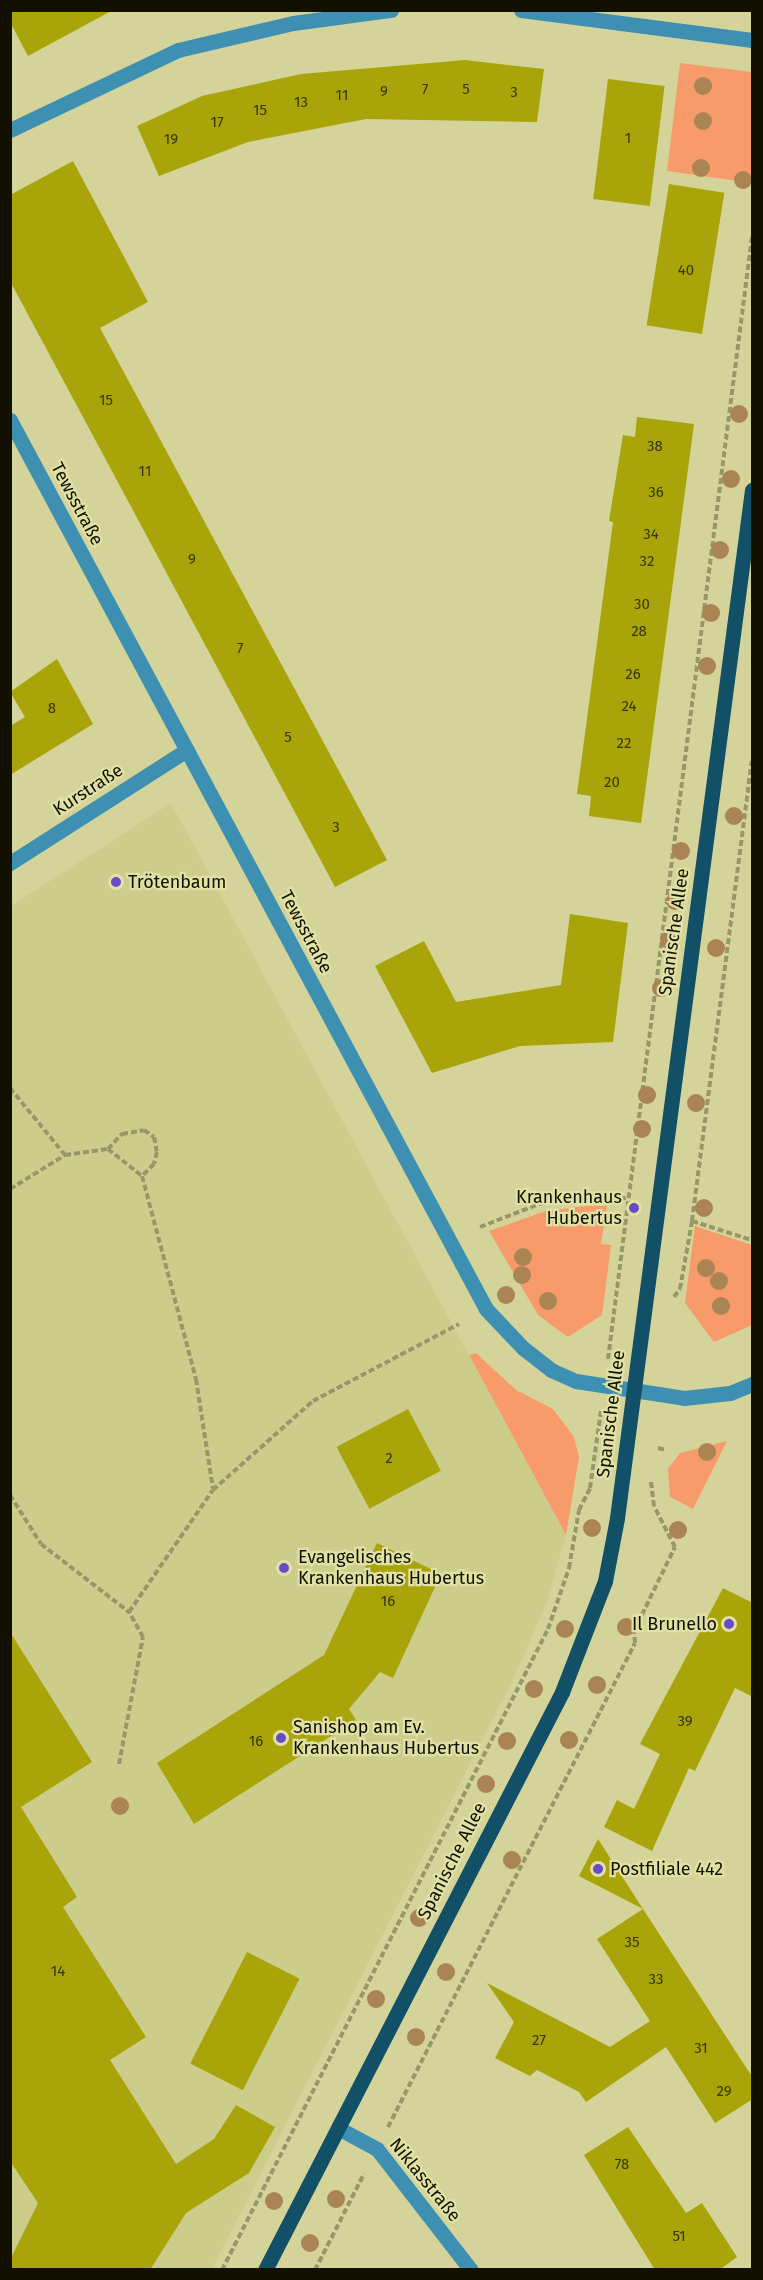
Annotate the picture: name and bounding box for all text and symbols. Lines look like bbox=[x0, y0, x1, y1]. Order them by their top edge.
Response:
house number: 7 bbox=[422, 81, 428, 99]
house number: 5 bbox=[462, 81, 470, 99]
house number: 9 bbox=[380, 83, 388, 101]
house number: 3 bbox=[510, 84, 518, 102]
house number: 11 bbox=[336, 87, 348, 105]
house number: 13 bbox=[294, 94, 308, 112]
house number: 15 bbox=[253, 102, 267, 120]
house number: 17 bbox=[210, 114, 224, 132]
house number: 1 bbox=[625, 130, 631, 148]
house number: 19 bbox=[164, 131, 178, 149]
house number: 40 bbox=[678, 262, 694, 280]
house number: 15 bbox=[99, 392, 113, 410]
house number: 38 bbox=[647, 438, 663, 456]
street label: Tewsstraße bbox=[46, 459, 108, 549]
house number: 11 bbox=[139, 463, 151, 481]
house number: 36 bbox=[648, 484, 664, 502]
house number: 34 bbox=[643, 526, 659, 544]
house number: 9 bbox=[188, 551, 196, 569]
house number: 32 bbox=[640, 553, 654, 571]
house number: 30 bbox=[634, 596, 650, 614]
house number: 28 bbox=[631, 623, 647, 641]
house number: 7 bbox=[237, 640, 243, 658]
house number: 26 bbox=[625, 666, 641, 684]
house number: 24 bbox=[622, 698, 636, 716]
house number: 8 bbox=[48, 700, 56, 718]
house number: 5 bbox=[284, 729, 292, 747]
house number: 22 bbox=[617, 735, 631, 753]
street label: Kurstraße bbox=[49, 759, 127, 821]
house number: 20 bbox=[604, 774, 620, 792]
house number: 3 bbox=[332, 819, 340, 837]
street label: Spanische Allee bbox=[654, 867, 694, 997]
place label: Trötenbaum bbox=[128, 871, 226, 893]
marker: Trötenbaum bbox=[109, 875, 123, 889]
street label: Tewsstraße bbox=[275, 887, 337, 977]
place label: Krankenhaus Hubertus bbox=[516, 1187, 622, 1230]
marker: Krankenhaus Hubertus bbox=[627, 1201, 641, 1215]
street label: Spanische Allee bbox=[592, 1349, 630, 1479]
house number: 2 bbox=[385, 1450, 393, 1468]
place label: Evangelisches Krankenhaus Hubertus bbox=[298, 1547, 484, 1590]
marker: Evangelisches Krankenhaus Hubertus bbox=[275, 1559, 293, 1577]
house number: 16 bbox=[381, 1593, 395, 1611]
place label: Il Brunello bbox=[632, 1613, 717, 1635]
marker: Il Brunello bbox=[722, 1617, 736, 1631]
house number: 39 bbox=[677, 1713, 693, 1731]
place label: Sanishop am Ev. Krankenhaus Hubertus bbox=[293, 1717, 479, 1760]
marker: Sanishop am Ev. Krankenhaus Hubertus bbox=[274, 1731, 288, 1745]
house number: 16 bbox=[249, 1733, 263, 1751]
street label: Spanische Allee bbox=[413, 1799, 491, 1923]
place label: Postfiliale 442 bbox=[610, 1858, 723, 1880]
marker: Postfiliale 442 bbox=[591, 1862, 605, 1876]
house number: 35 bbox=[625, 1934, 639, 1952]
house number: 14 bbox=[51, 1963, 65, 1981]
house number: 33 bbox=[649, 1971, 663, 1989]
house number: 27 bbox=[532, 2032, 546, 2050]
house number: 31 bbox=[694, 2040, 708, 2058]
house number: 29 bbox=[716, 2083, 732, 2101]
street label: Niklasstraße bbox=[385, 2134, 465, 2226]
house number: 78 bbox=[615, 2156, 629, 2174]
house number: 51 bbox=[672, 2228, 686, 2246]

